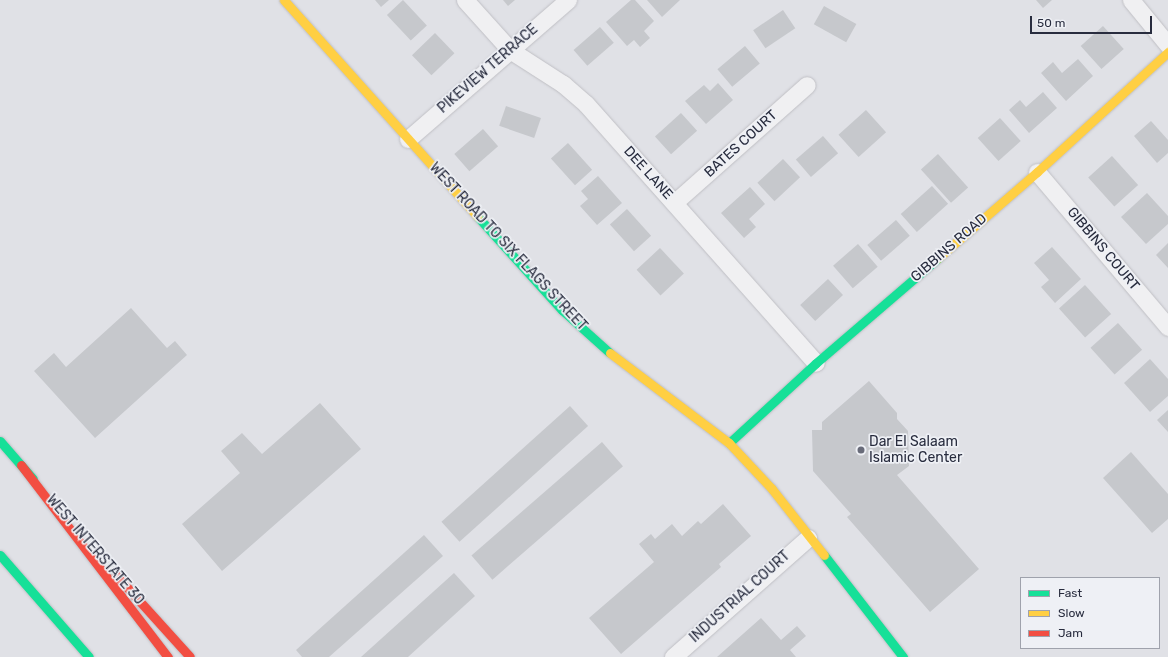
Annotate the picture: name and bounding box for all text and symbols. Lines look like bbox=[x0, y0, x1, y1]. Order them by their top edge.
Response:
scale bar bbox=[1032, 8, 1154, 34]
text: 50 m bbox=[1037, 16, 1065, 30]
street label: PIKEVIEW TERRACE bbox=[434, 21, 542, 117]
street label: BATES COURT bbox=[701, 107, 781, 181]
street label: DEE LANE bbox=[620, 143, 676, 203]
street label: WEST ROAD TO SIX FLAGS STREET bbox=[425, 159, 591, 335]
street label: GIBBINS COURT bbox=[1063, 204, 1143, 294]
street label: GIBBINS ROAD bbox=[908, 210, 990, 286]
place label: Dar El Salaam Islamic Center bbox=[869, 434, 962, 466]
marker: Dar El Salaam Islamic Center bbox=[856, 445, 866, 455]
street label: WEST INTERSTATE 30 bbox=[43, 491, 147, 609]
street label: INDUSTRIAL COURT bbox=[686, 548, 794, 646]
legend bbox=[1020, 577, 1160, 649]
text: Fast bbox=[1058, 586, 1082, 600]
text: Slow bbox=[1058, 606, 1085, 620]
text: Jam bbox=[1058, 626, 1083, 640]

